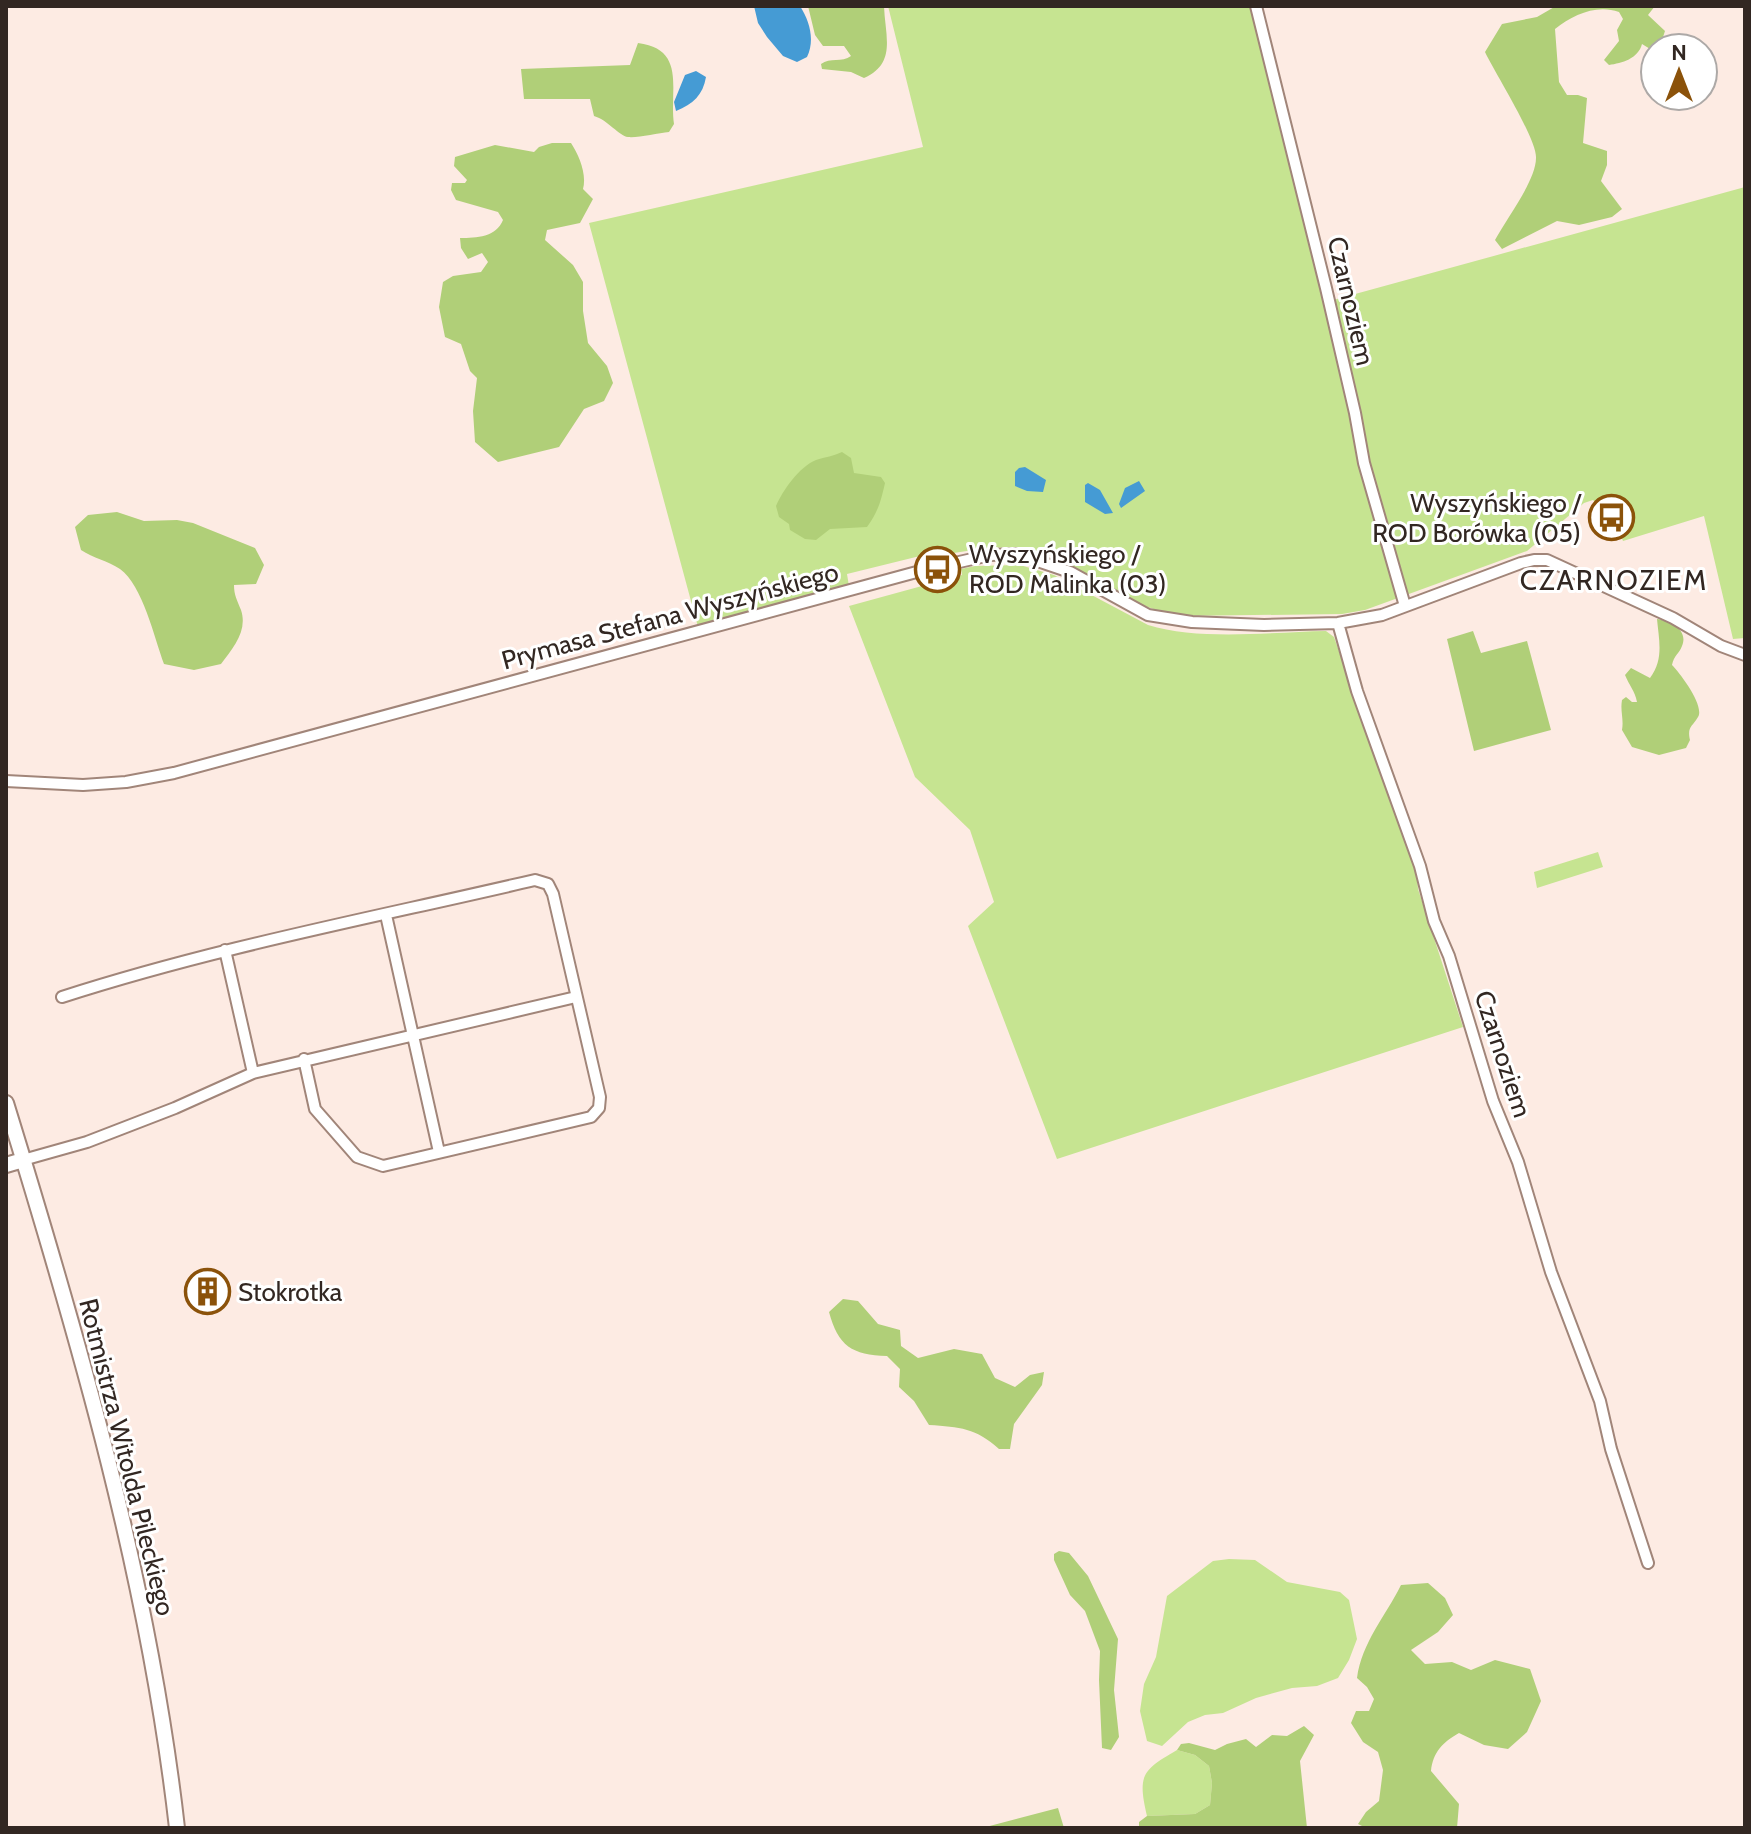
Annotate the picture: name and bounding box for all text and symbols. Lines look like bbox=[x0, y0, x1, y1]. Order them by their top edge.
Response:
north arrow bbox=[1639, 32, 1719, 112]
text: N bbox=[1671, 39, 1687, 66]
street label: Czarnoziem bbox=[1321, 233, 1381, 369]
place label: Wyszyńskiego / ROD Borówka (05) bbox=[1372, 487, 1583, 549]
bus stop icon: Wyszyńskiego / ROD Borówka (05) bbox=[1588, 494, 1636, 542]
place label: Wyszyńskiego / ROD Malinka (03) bbox=[969, 538, 1166, 600]
bus stop icon: Wyszyńskiego / ROD Malinka (03) bbox=[914, 545, 962, 593]
street label: Prymasa Stefana Wyszyńskiego bbox=[498, 556, 842, 676]
district label: CZARNOZIEM bbox=[1520, 563, 1708, 597]
street label: Czarnoziem bbox=[1467, 987, 1539, 1121]
building icon: Stokrotka bbox=[183, 1268, 231, 1316]
place label: Stokrotka bbox=[238, 1276, 343, 1308]
street label: Rotmistrza Witolda Pileckiego bbox=[72, 1295, 182, 1619]

